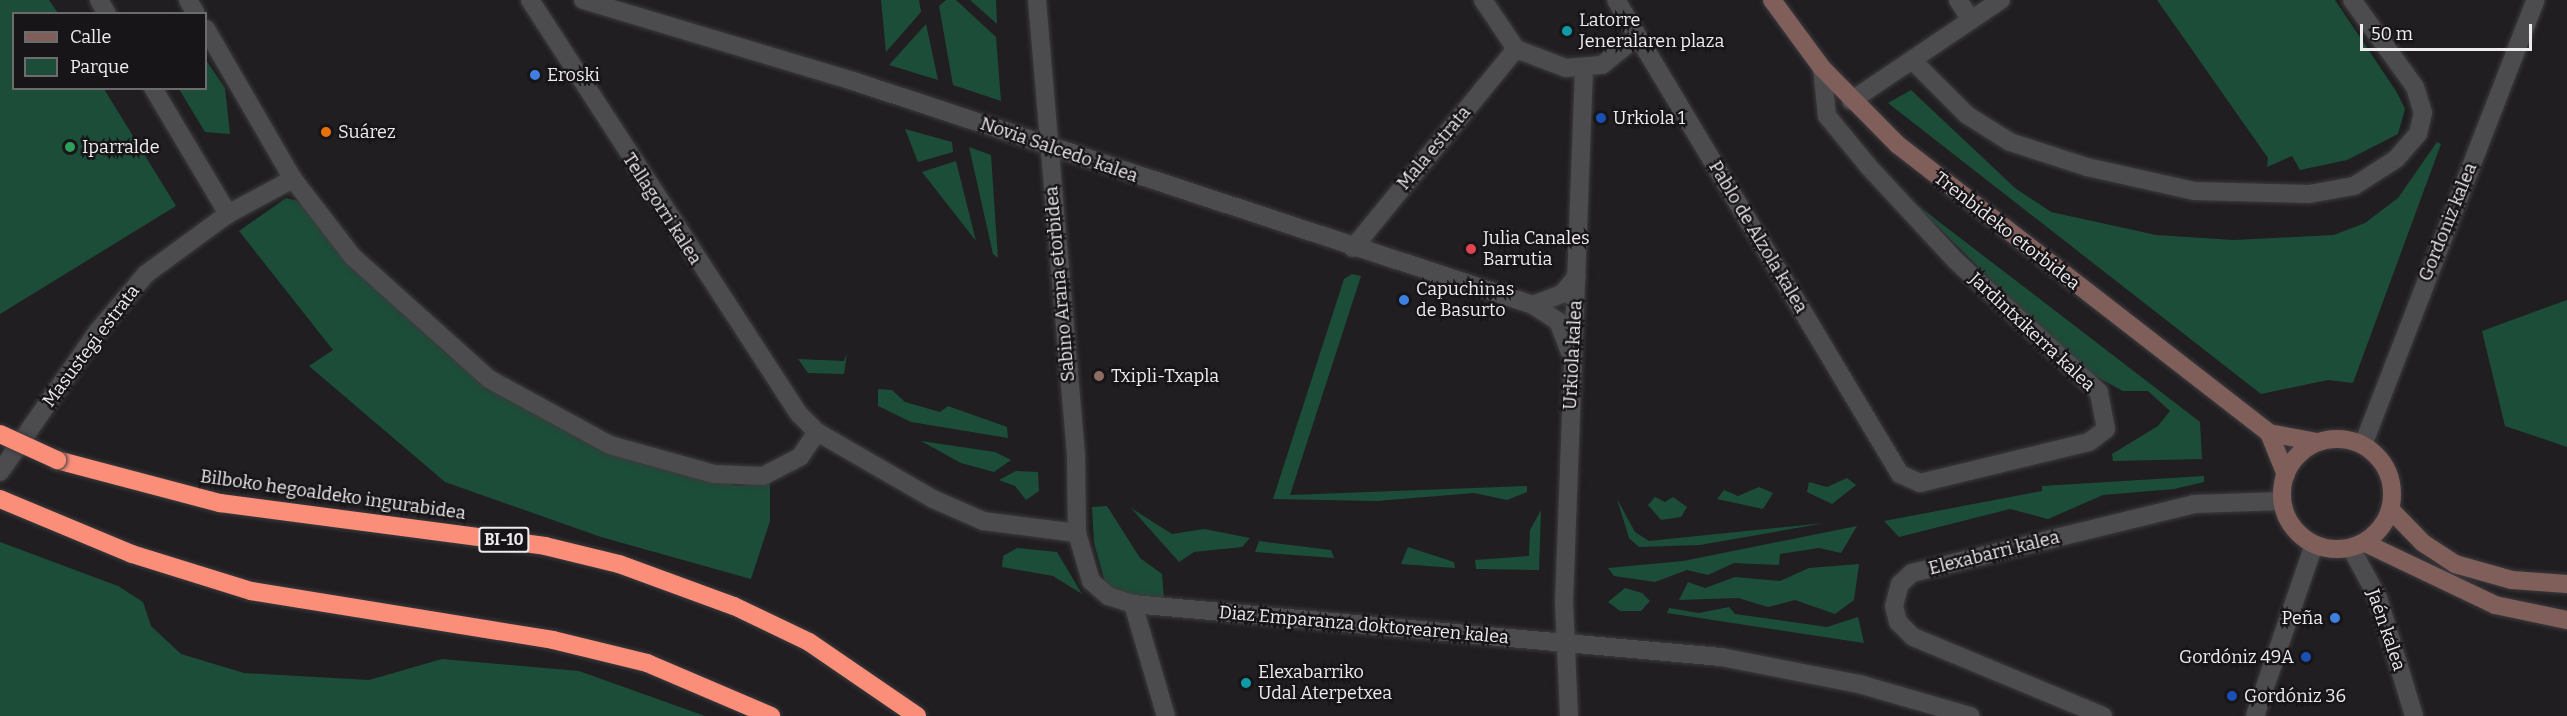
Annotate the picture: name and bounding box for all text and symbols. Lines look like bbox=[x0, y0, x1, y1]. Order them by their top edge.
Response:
place label: Latorre Jeneralaren plaza bbox=[1579, 10, 1724, 52]
legend bbox=[12, 12, 207, 90]
scale bar bbox=[2363, 12, 2536, 50]
text: 50 m bbox=[2371, 23, 2413, 45]
marker: Latorre Jeneralaren plaza bbox=[1560, 24, 1574, 38]
text: Calle bbox=[70, 26, 111, 48]
text: Parque bbox=[70, 56, 129, 78]
place label: Eroski bbox=[547, 64, 600, 86]
marker: Eroski bbox=[528, 68, 542, 82]
street label: Mala estrata bbox=[1393, 102, 1475, 194]
place label: Urkiola 1 bbox=[1613, 107, 1685, 129]
marker: Urkiola 1 bbox=[1594, 111, 1608, 125]
street label: Novia Salcedo kalea bbox=[977, 113, 1141, 187]
place label: Suárez bbox=[338, 121, 396, 143]
marker: Suárez bbox=[319, 125, 333, 139]
place label: Iparralde bbox=[82, 136, 160, 158]
marker: Iparralde bbox=[63, 140, 77, 154]
street label: Tellagorri kalea bbox=[618, 149, 706, 269]
street label: Pablo de Alzola kalea bbox=[1704, 157, 1812, 317]
street label: Gordoniz kalea bbox=[2414, 160, 2482, 284]
street label: Trenbideko etorbidea bbox=[1930, 167, 2084, 295]
street label: Sabino Arana etorbidea bbox=[1041, 185, 1079, 383]
place label: Julia Canales Barrutia bbox=[1483, 228, 1590, 270]
marker: Julia Canales Barrutia bbox=[1464, 242, 1478, 256]
street label: Jardintxikerra kalea bbox=[1965, 268, 2099, 396]
place label: Capuchinas de Basurto bbox=[1416, 279, 1514, 322]
street label: Masustegi estrata bbox=[38, 281, 144, 411]
marker: Capuchinas de Basurto bbox=[1397, 293, 1411, 307]
street label: Urkiola kalea bbox=[1559, 300, 1587, 410]
place label: Txipli-Txapla bbox=[1111, 365, 1219, 387]
marker: Txipli-Txapla bbox=[1092, 369, 1106, 383]
street label: Bilboko hegoaldeko ingurabidea bbox=[199, 466, 467, 524]
street label: Elexabarri kalea bbox=[1926, 526, 2062, 580]
road number: BI-10 bbox=[477, 527, 531, 553]
street label: Jaén kalea bbox=[2362, 586, 2410, 674]
street label: Diaz Emparanza doktorearen kalea bbox=[1218, 602, 1510, 648]
place label: Peña bbox=[2281, 607, 2323, 629]
marker: Peña bbox=[2328, 611, 2342, 625]
place label: Gordóniz 49A bbox=[2179, 646, 2294, 668]
marker: Gordóniz 49A bbox=[2299, 650, 2313, 664]
place label: Elexabarriko Udal Aterpetxea bbox=[1258, 662, 1392, 704]
marker: Elexabarriko Udal Aterpetxea bbox=[1239, 676, 1253, 690]
place label: Gordóniz 36 bbox=[2244, 685, 2346, 707]
marker: Gordóniz 36 bbox=[2225, 689, 2239, 703]

